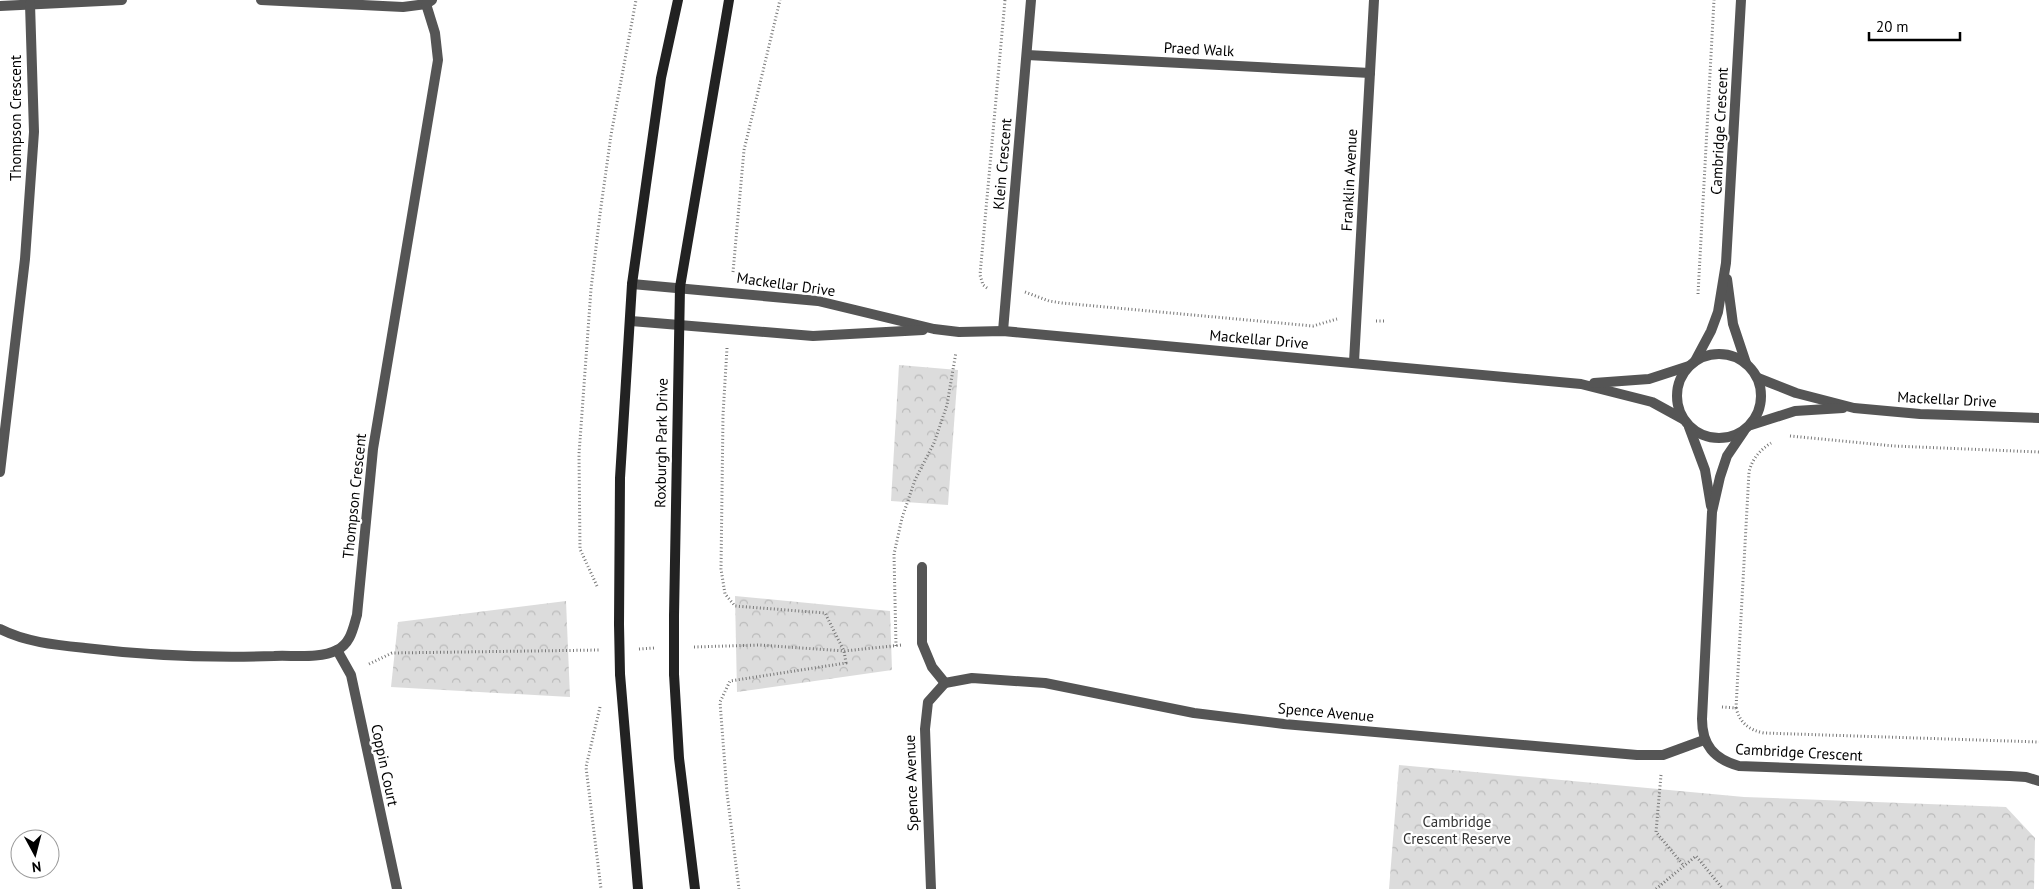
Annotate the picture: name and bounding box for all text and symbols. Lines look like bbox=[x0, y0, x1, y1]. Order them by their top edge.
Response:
scale bar bbox=[1869, 10, 1960, 42]
text: 20 m bbox=[1876, 17, 1909, 36]
street label: Praed Walk bbox=[1163, 38, 1236, 60]
street label: Thompson Crescent bbox=[6, 55, 25, 181]
street label: Cambridge Crescent bbox=[1706, 67, 1732, 195]
street label: Klein Crescent bbox=[989, 117, 1015, 211]
street label: Franklin Avenue bbox=[1337, 128, 1361, 232]
street label: Mackellar Drive bbox=[735, 268, 837, 300]
street label: Mackellar Drive bbox=[1209, 325, 1309, 353]
street label: Roxburgh Park Drive bbox=[650, 378, 672, 508]
street label: Mackellar Drive bbox=[1897, 387, 1997, 411]
street label: Thompson Crescent bbox=[338, 432, 370, 560]
street label: Spence Avenue bbox=[1277, 698, 1375, 726]
street label: Coppin Court bbox=[367, 722, 403, 808]
street label: Spence Avenue bbox=[900, 735, 922, 831]
street label: Cambridge Crescent bbox=[1735, 739, 1863, 765]
park label: Cambridge Crescent Reserve bbox=[1403, 812, 1511, 848]
north arrow bbox=[10, 829, 60, 879]
text: N bbox=[31, 857, 42, 876]

